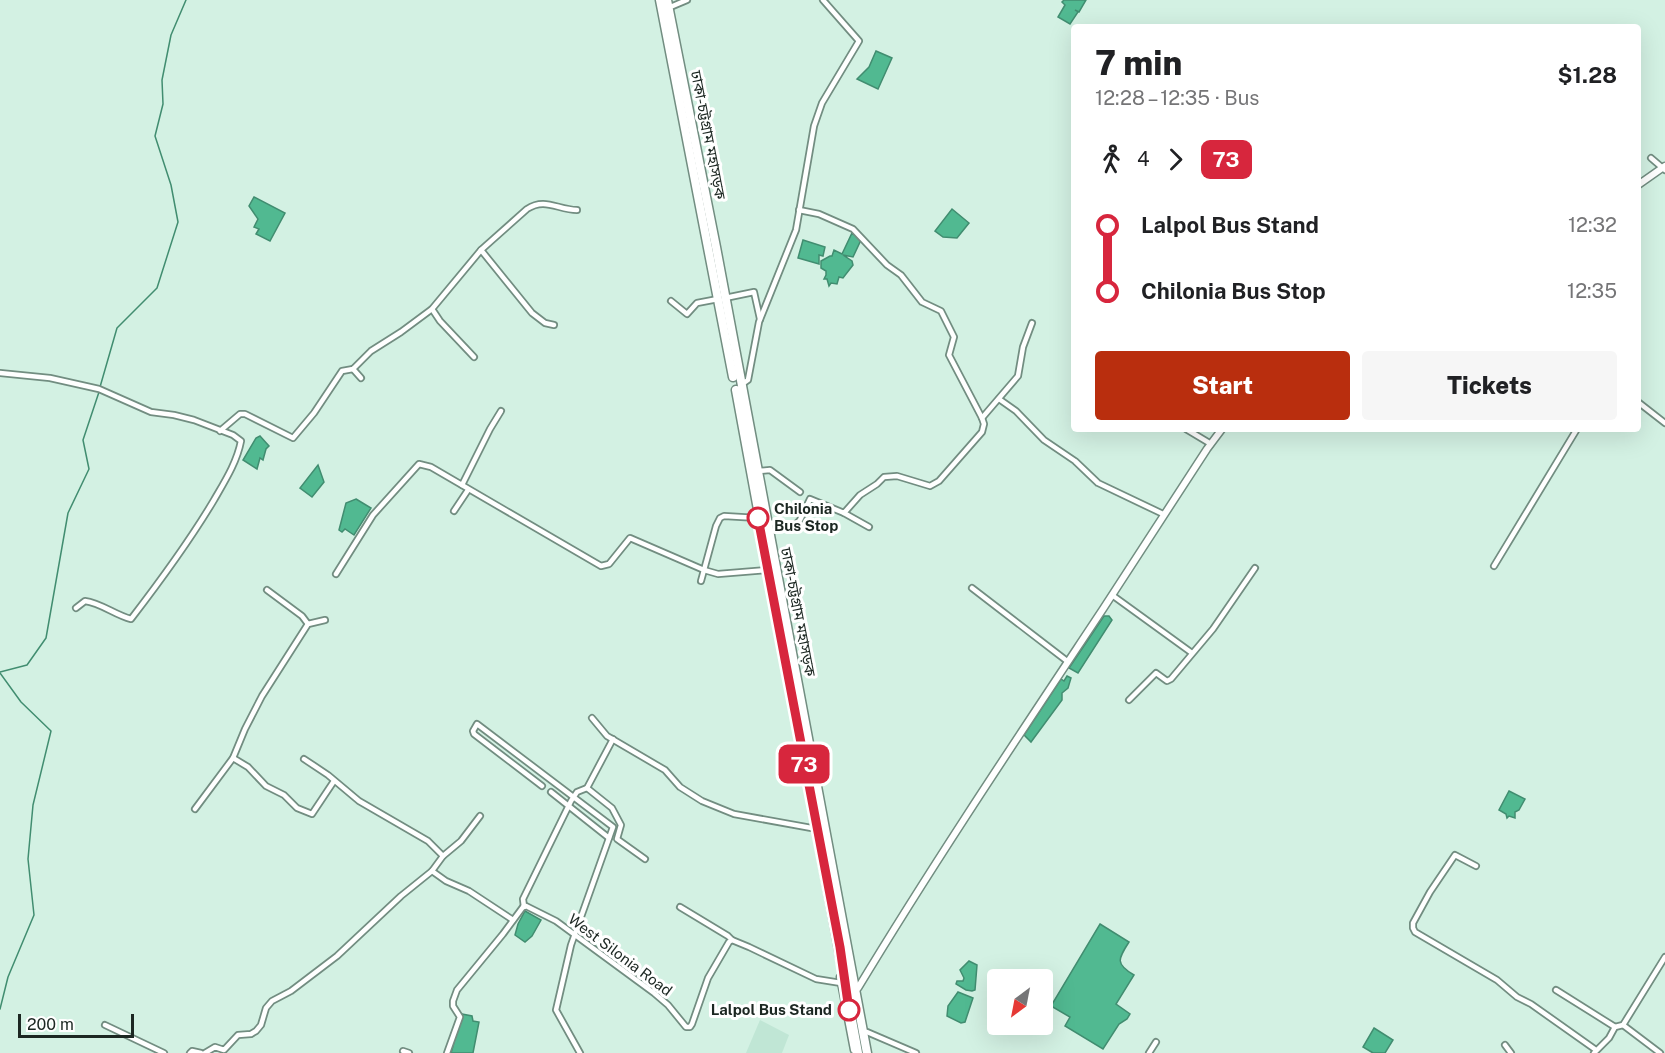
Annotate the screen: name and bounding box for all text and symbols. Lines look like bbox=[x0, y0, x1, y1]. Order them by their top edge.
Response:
text: 7 min bbox=[1095, 44, 1182, 82]
text: $1.28 bbox=[1558, 62, 1617, 88]
street label: ঢাকা-চট্টগ্রাম মহাসড়ক bbox=[687, 68, 730, 202]
text: 12:28 – 12:35 · Bus bbox=[1095, 86, 1259, 110]
icon: walk bbox=[1095, 143, 1128, 176]
icon: forward bbox=[1159, 143, 1192, 176]
text: 4 bbox=[1137, 147, 1150, 171]
text: 73 bbox=[1213, 147, 1240, 172]
text: Lalpol Bus Stand bbox=[1141, 212, 1319, 238]
text: 12:32 bbox=[1568, 213, 1617, 237]
text: Chilonia Bus Stop bbox=[1141, 278, 1326, 304]
text: 12:35 bbox=[1567, 279, 1617, 303]
button: Start bbox=[1095, 351, 1350, 420]
button: Tickets bbox=[1362, 351, 1617, 420]
place label: Chilonia Bus Stop bbox=[774, 500, 838, 534]
marker: Chilonia Bus Stop bbox=[747, 507, 769, 529]
street label: ঢাকা-চট্টগ্রাম মহাসড়ক bbox=[777, 545, 820, 679]
line badge: 73 bbox=[777, 744, 831, 783]
text: 73 bbox=[791, 752, 817, 777]
street label: West Silonia Road bbox=[565, 910, 675, 999]
north arrow bbox=[987, 969, 1053, 1035]
map controls bbox=[987, 969, 1053, 1035]
marker: Lalpol Bus Stand bbox=[838, 999, 860, 1021]
place label: Lalpol Bus Stand bbox=[711, 1001, 832, 1018]
scale bar bbox=[18, 1011, 134, 1038]
text: 200 m bbox=[27, 1015, 74, 1034]

